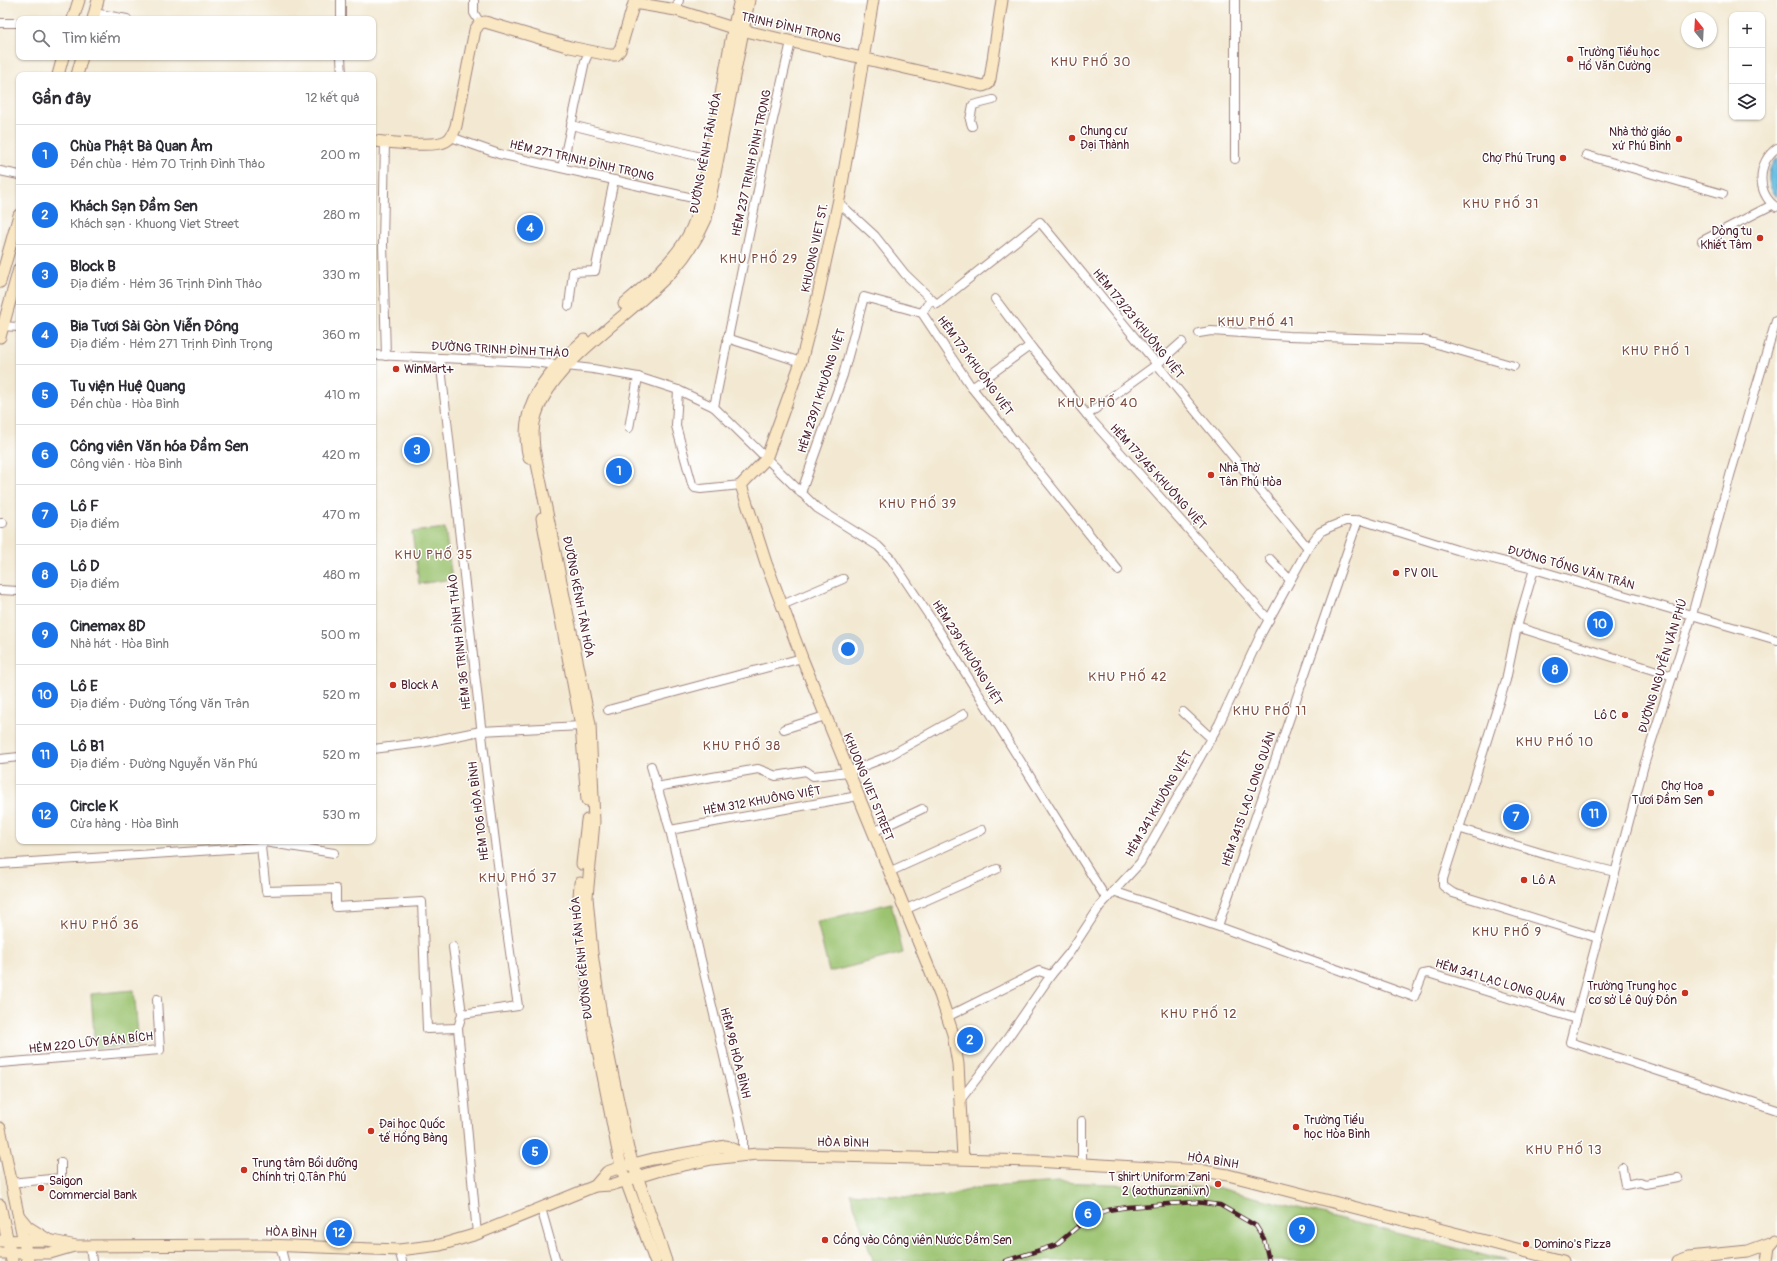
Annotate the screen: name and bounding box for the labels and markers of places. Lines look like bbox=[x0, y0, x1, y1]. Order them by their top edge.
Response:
place label: Trường Tiểu học Hồ Văn Cường bbox=[1578, 45, 1660, 74]
marker: Trường Tiểu học Hồ Văn Cường bbox=[1565, 54, 1575, 64]
place label: Chung cư Đại Thành bbox=[1080, 124, 1129, 153]
place label: Nhà thờ giáo xứ Phú Bình bbox=[1609, 125, 1672, 154]
marker: Chung cư Đại Thành bbox=[1067, 133, 1077, 143]
marker: Nhà thờ giáo xứ Phú Bình bbox=[1674, 134, 1684, 144]
place label: Chợ Phú Trung bbox=[1482, 151, 1555, 166]
marker: Chợ Phú Trung bbox=[1558, 153, 1568, 163]
pin: 4 bbox=[517, 213, 543, 243]
place label: Dòng tu Khiết Tâm bbox=[1700, 224, 1752, 253]
marker: Dòng tu Khiết Tâm bbox=[1755, 233, 1765, 243]
place label: WinMart+ bbox=[404, 362, 454, 377]
marker: WinMart+ bbox=[391, 364, 401, 374]
pin: 3 bbox=[404, 435, 430, 465]
pin: 1 bbox=[606, 456, 632, 486]
place label: Nhà Thờ Tân Phú Hòa bbox=[1219, 461, 1282, 490]
marker: Nhà Thờ Tân Phú Hòa bbox=[1206, 470, 1216, 480]
place label: PV OIL bbox=[1404, 566, 1438, 581]
marker: PV OIL bbox=[1391, 568, 1401, 578]
pin: 10 bbox=[1587, 609, 1613, 639]
pin: 8 bbox=[1542, 655, 1568, 685]
place label: Block A bbox=[401, 678, 439, 693]
marker: Block A bbox=[388, 680, 398, 690]
place label: Lô C bbox=[1594, 708, 1617, 723]
marker: Lô C bbox=[1620, 710, 1630, 720]
place label: Chợ Hoa Tươi Đầm Sen bbox=[1632, 779, 1703, 808]
marker: Chợ Hoa Tươi Đầm Sen bbox=[1706, 788, 1716, 798]
pin: 11 bbox=[1581, 799, 1607, 829]
pin: 7 bbox=[1503, 802, 1529, 832]
place label: Lô A bbox=[1532, 873, 1556, 888]
marker: Lô A bbox=[1519, 875, 1529, 885]
place label: Trường Trung học cơ sở Lê Quý Đôn bbox=[1587, 979, 1677, 1008]
marker: Trường Trung học cơ sở Lê Quý Đôn bbox=[1680, 988, 1690, 998]
pin: 2 bbox=[957, 1025, 983, 1055]
place label: Trường Tiểu học Hòa Bình bbox=[1304, 1113, 1370, 1142]
place label: Đại học Quốc tế Hồng Bàng bbox=[378, 1116, 448, 1146]
marker: Trường Tiểu học Hòa Bình bbox=[1291, 1122, 1301, 1132]
marker: Đại học Quốc tế Hồng Bàng bbox=[366, 1126, 376, 1136]
pin: 5 bbox=[522, 1137, 548, 1167]
place label: Trung tâm Bồi dưỡng Chính trị Q.Tân Phú bbox=[252, 1155, 358, 1185]
marker: Trung tâm Bồi dưỡng Chính trị Q.Tân Phú bbox=[239, 1165, 249, 1175]
place label: T shirt Uniform Zani 2 (aothunzani.vn) bbox=[1108, 1170, 1210, 1199]
place label: Saigon Commercial Bank bbox=[49, 1174, 137, 1203]
marker: T shirt Uniform Zani 2 (aothunzani.vn) bbox=[1213, 1179, 1223, 1189]
marker: Saigon Commercial Bank bbox=[36, 1183, 46, 1193]
pin: 6 bbox=[1075, 1199, 1101, 1229]
pin: 9 bbox=[1289, 1215, 1315, 1245]
pin: 12 bbox=[326, 1218, 352, 1248]
place label: Cổng vào Công viên Nước Đầm Sen bbox=[833, 1231, 1012, 1248]
marker: Cổng vào Công viên Nước Đầm Sen bbox=[820, 1235, 830, 1245]
place label: Domino's Pizza bbox=[1534, 1237, 1611, 1252]
marker: Domino's Pizza bbox=[1521, 1239, 1531, 1249]

